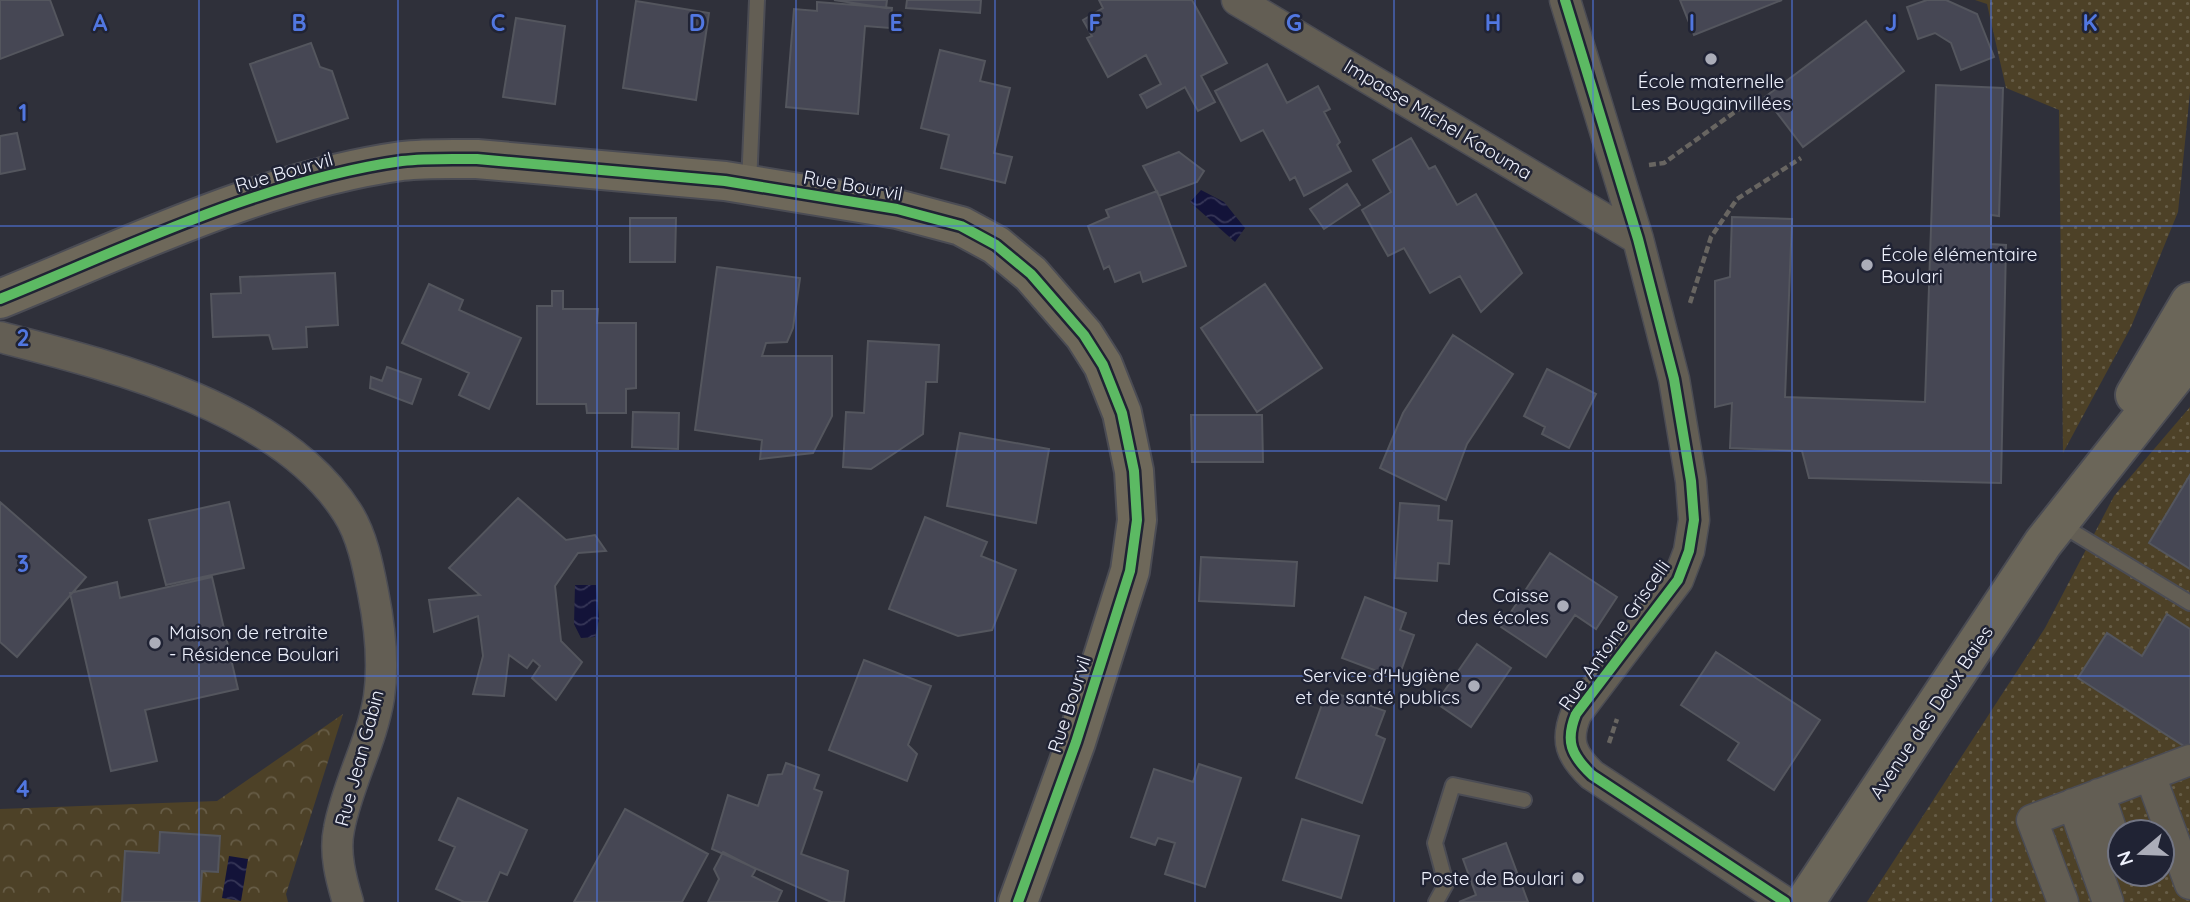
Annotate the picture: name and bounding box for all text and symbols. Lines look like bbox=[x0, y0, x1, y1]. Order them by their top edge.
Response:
text: A bbox=[93, 8, 108, 37]
text: B bbox=[291, 8, 307, 37]
text: C bbox=[491, 8, 505, 37]
text: D bbox=[689, 8, 705, 37]
text: E bbox=[889, 8, 903, 37]
text: F bbox=[1089, 8, 1101, 37]
text: G bbox=[1286, 8, 1302, 37]
text: H bbox=[1485, 8, 1501, 37]
text: I bbox=[1689, 8, 1695, 37]
text: J bbox=[1885, 8, 1897, 37]
text: K bbox=[2082, 8, 2098, 37]
marker: École maternelle Les Bougainvillées bbox=[1703, 51, 1719, 67]
street label: Impasse Michel Kaouma bbox=[1340, 53, 1536, 185]
place label: École maternelle Les Bougainvillées bbox=[1631, 69, 1791, 115]
text: 1 bbox=[19, 98, 27, 127]
street label: Rue Bourvil bbox=[232, 147, 336, 197]
street label: Rue Bourvil bbox=[801, 164, 905, 206]
place label: École élémentaire Boulari bbox=[1881, 242, 2038, 288]
marker: École élémentaire Boulari bbox=[1859, 257, 1875, 273]
text: 2 bbox=[16, 323, 30, 352]
text: 3 bbox=[17, 549, 29, 578]
street label: Rue Antoine Griscelli bbox=[1553, 555, 1675, 715]
place label: Caisse des écoles bbox=[1457, 583, 1549, 629]
marker: Caisse des écoles bbox=[1555, 598, 1571, 614]
place label: Maison de retraite - Résidence Boulari bbox=[169, 620, 339, 666]
street label: Avenue des Deux Baies bbox=[1864, 621, 1998, 803]
marker: Maison de retraite - Résidence Boulari bbox=[147, 635, 163, 651]
street label: Rue Bourvil bbox=[1042, 652, 1096, 756]
place label: Service d'Hygiène et de santé publics bbox=[1295, 663, 1460, 709]
marker: Service d'Hygiène et de santé publics bbox=[1466, 678, 1482, 694]
street label: Rue Jean Gabin bbox=[329, 687, 389, 829]
text: 4 bbox=[16, 774, 30, 803]
north arrow bbox=[2106, 818, 2176, 888]
text: N bbox=[2111, 848, 2139, 869]
place label: Poste de Boulari bbox=[1421, 866, 1564, 890]
marker: Poste de Boulari bbox=[1570, 870, 1586, 886]

